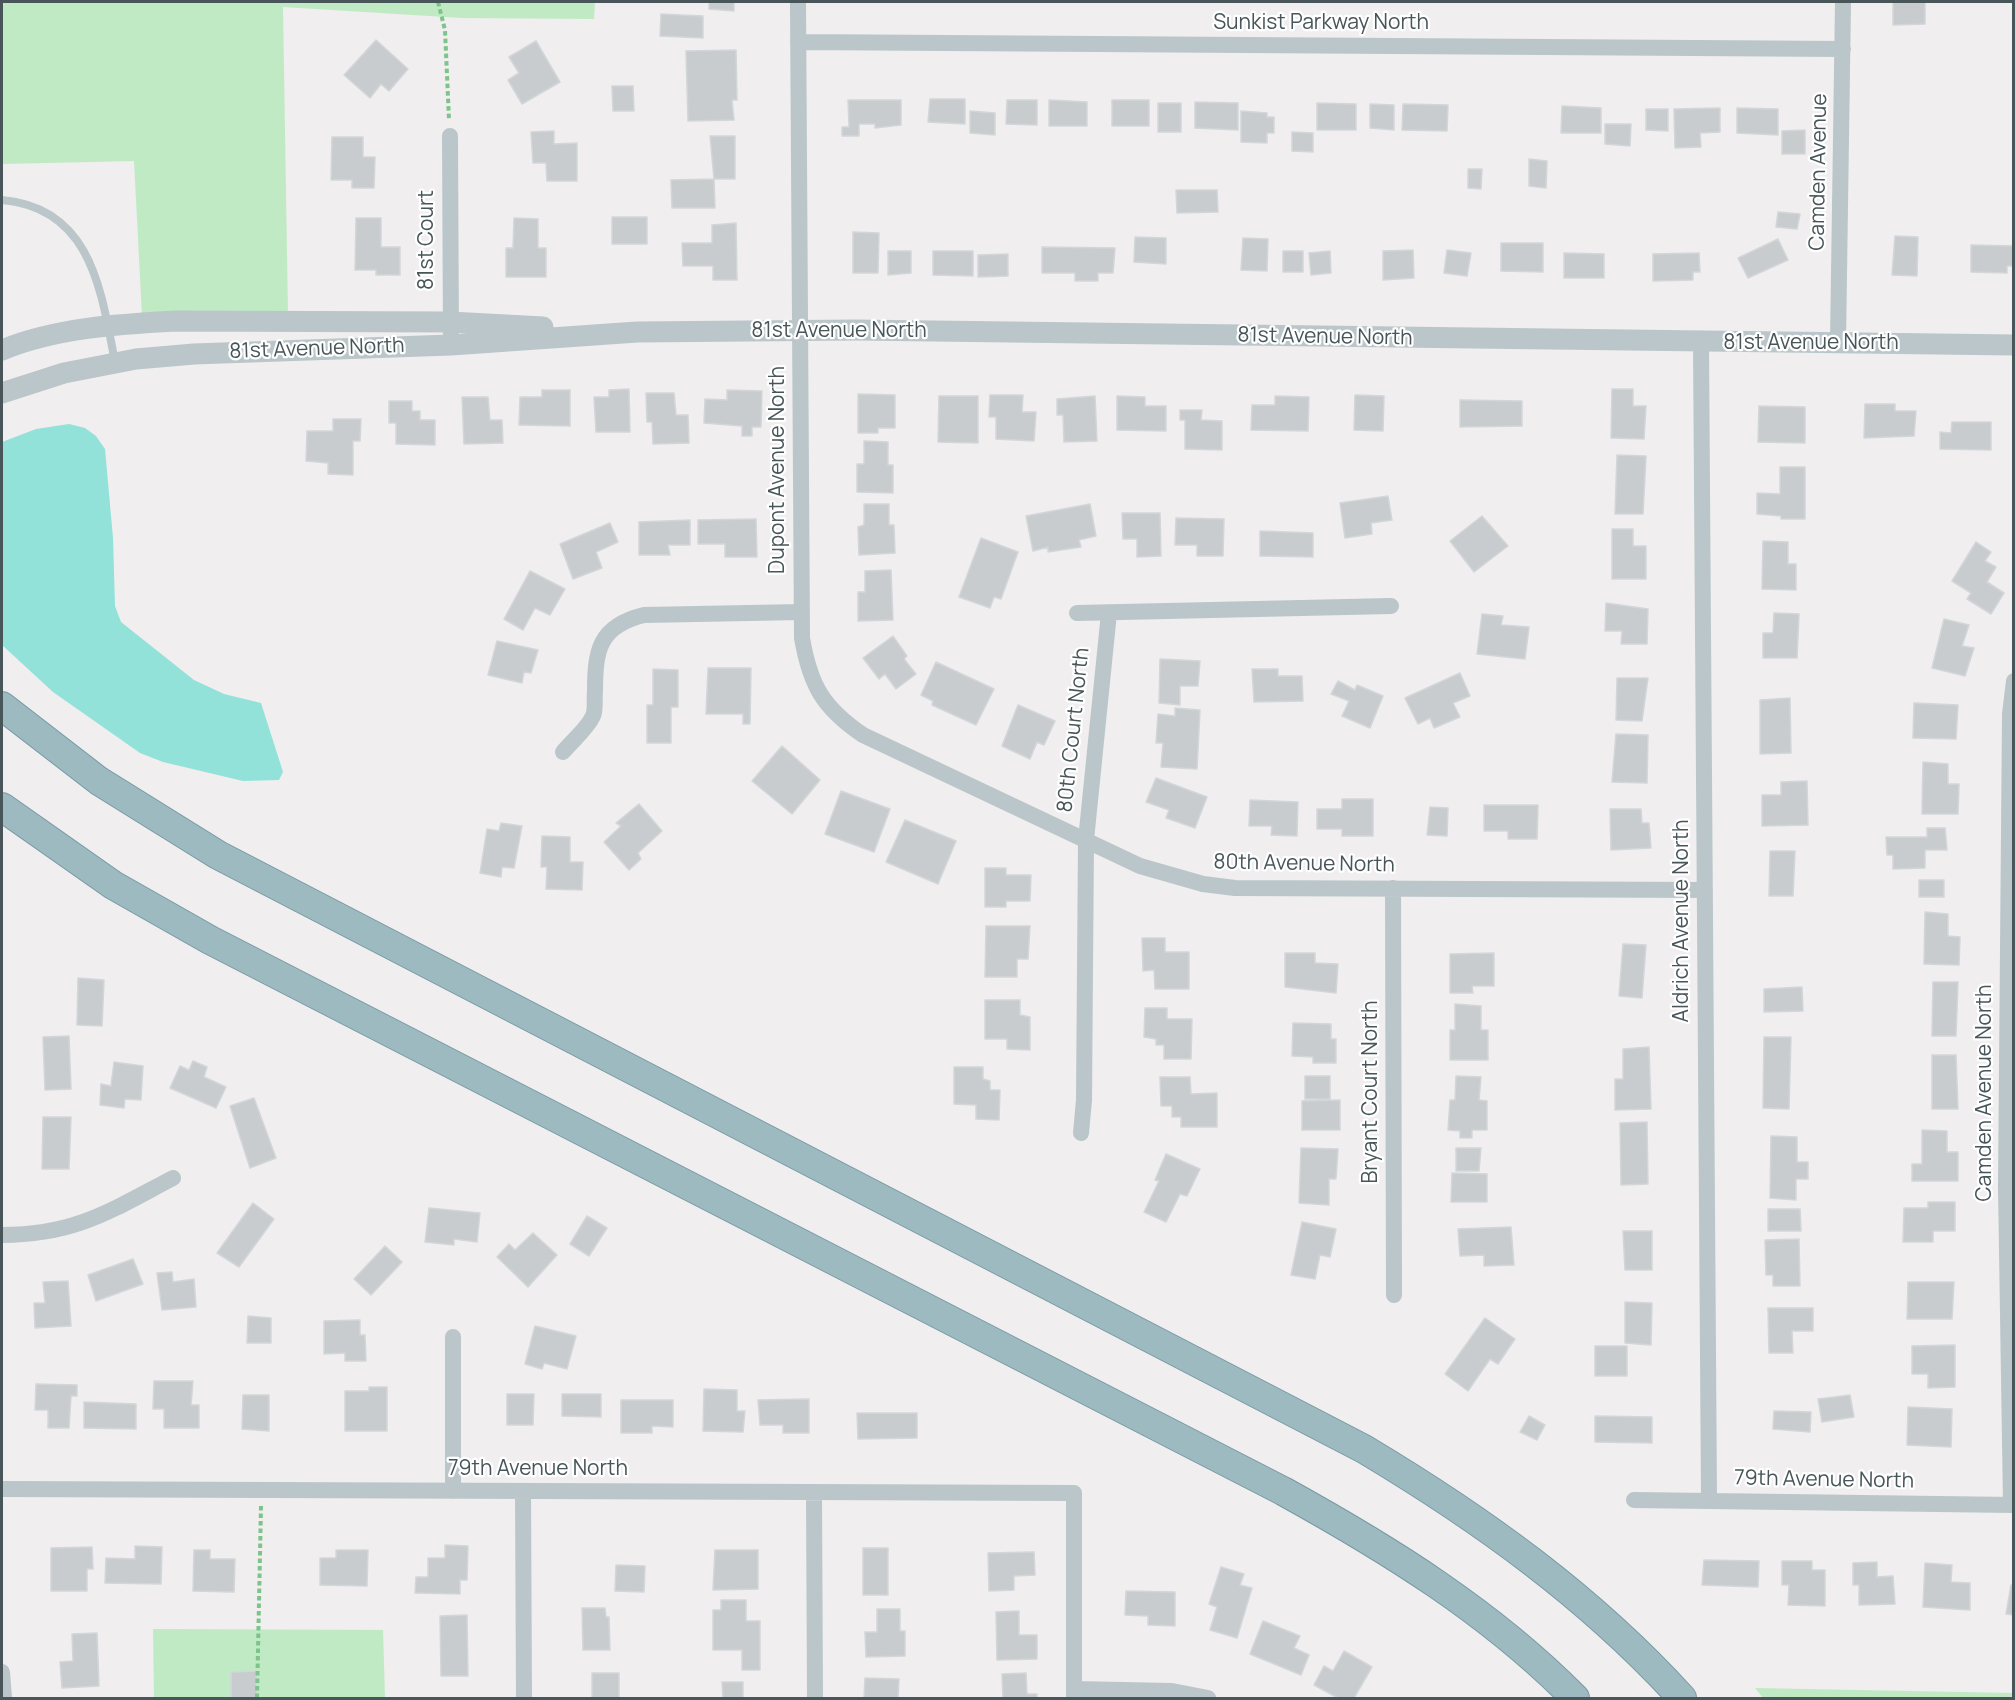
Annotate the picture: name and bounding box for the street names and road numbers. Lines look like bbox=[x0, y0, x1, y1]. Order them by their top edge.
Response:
street label: Sunkist Parkway North bbox=[1213, 10, 1429, 36]
street label: Camden Avenue bbox=[1805, 93, 1833, 251]
street label: 81st Court bbox=[414, 190, 440, 290]
street label: 81st Avenue North bbox=[751, 318, 927, 344]
street label: 81st Avenue North bbox=[1237, 323, 1413, 351]
street label: 81st Avenue North bbox=[1723, 330, 1899, 356]
street label: 81st Avenue North bbox=[229, 333, 405, 365]
street label: Dupont Avenue North bbox=[765, 366, 791, 574]
street label: 80th Court North bbox=[1053, 646, 1095, 814]
street label: Aldrich Avenue North bbox=[1669, 820, 1695, 1022]
street label: 80th Avenue North bbox=[1213, 850, 1395, 878]
street label: Camden Avenue North bbox=[1972, 985, 1998, 1201]
street label: Bryant Court North bbox=[1358, 1000, 1384, 1184]
street label: 79th Avenue North bbox=[448, 1456, 628, 1482]
street label: 79th Avenue North bbox=[1734, 1466, 1914, 1494]

